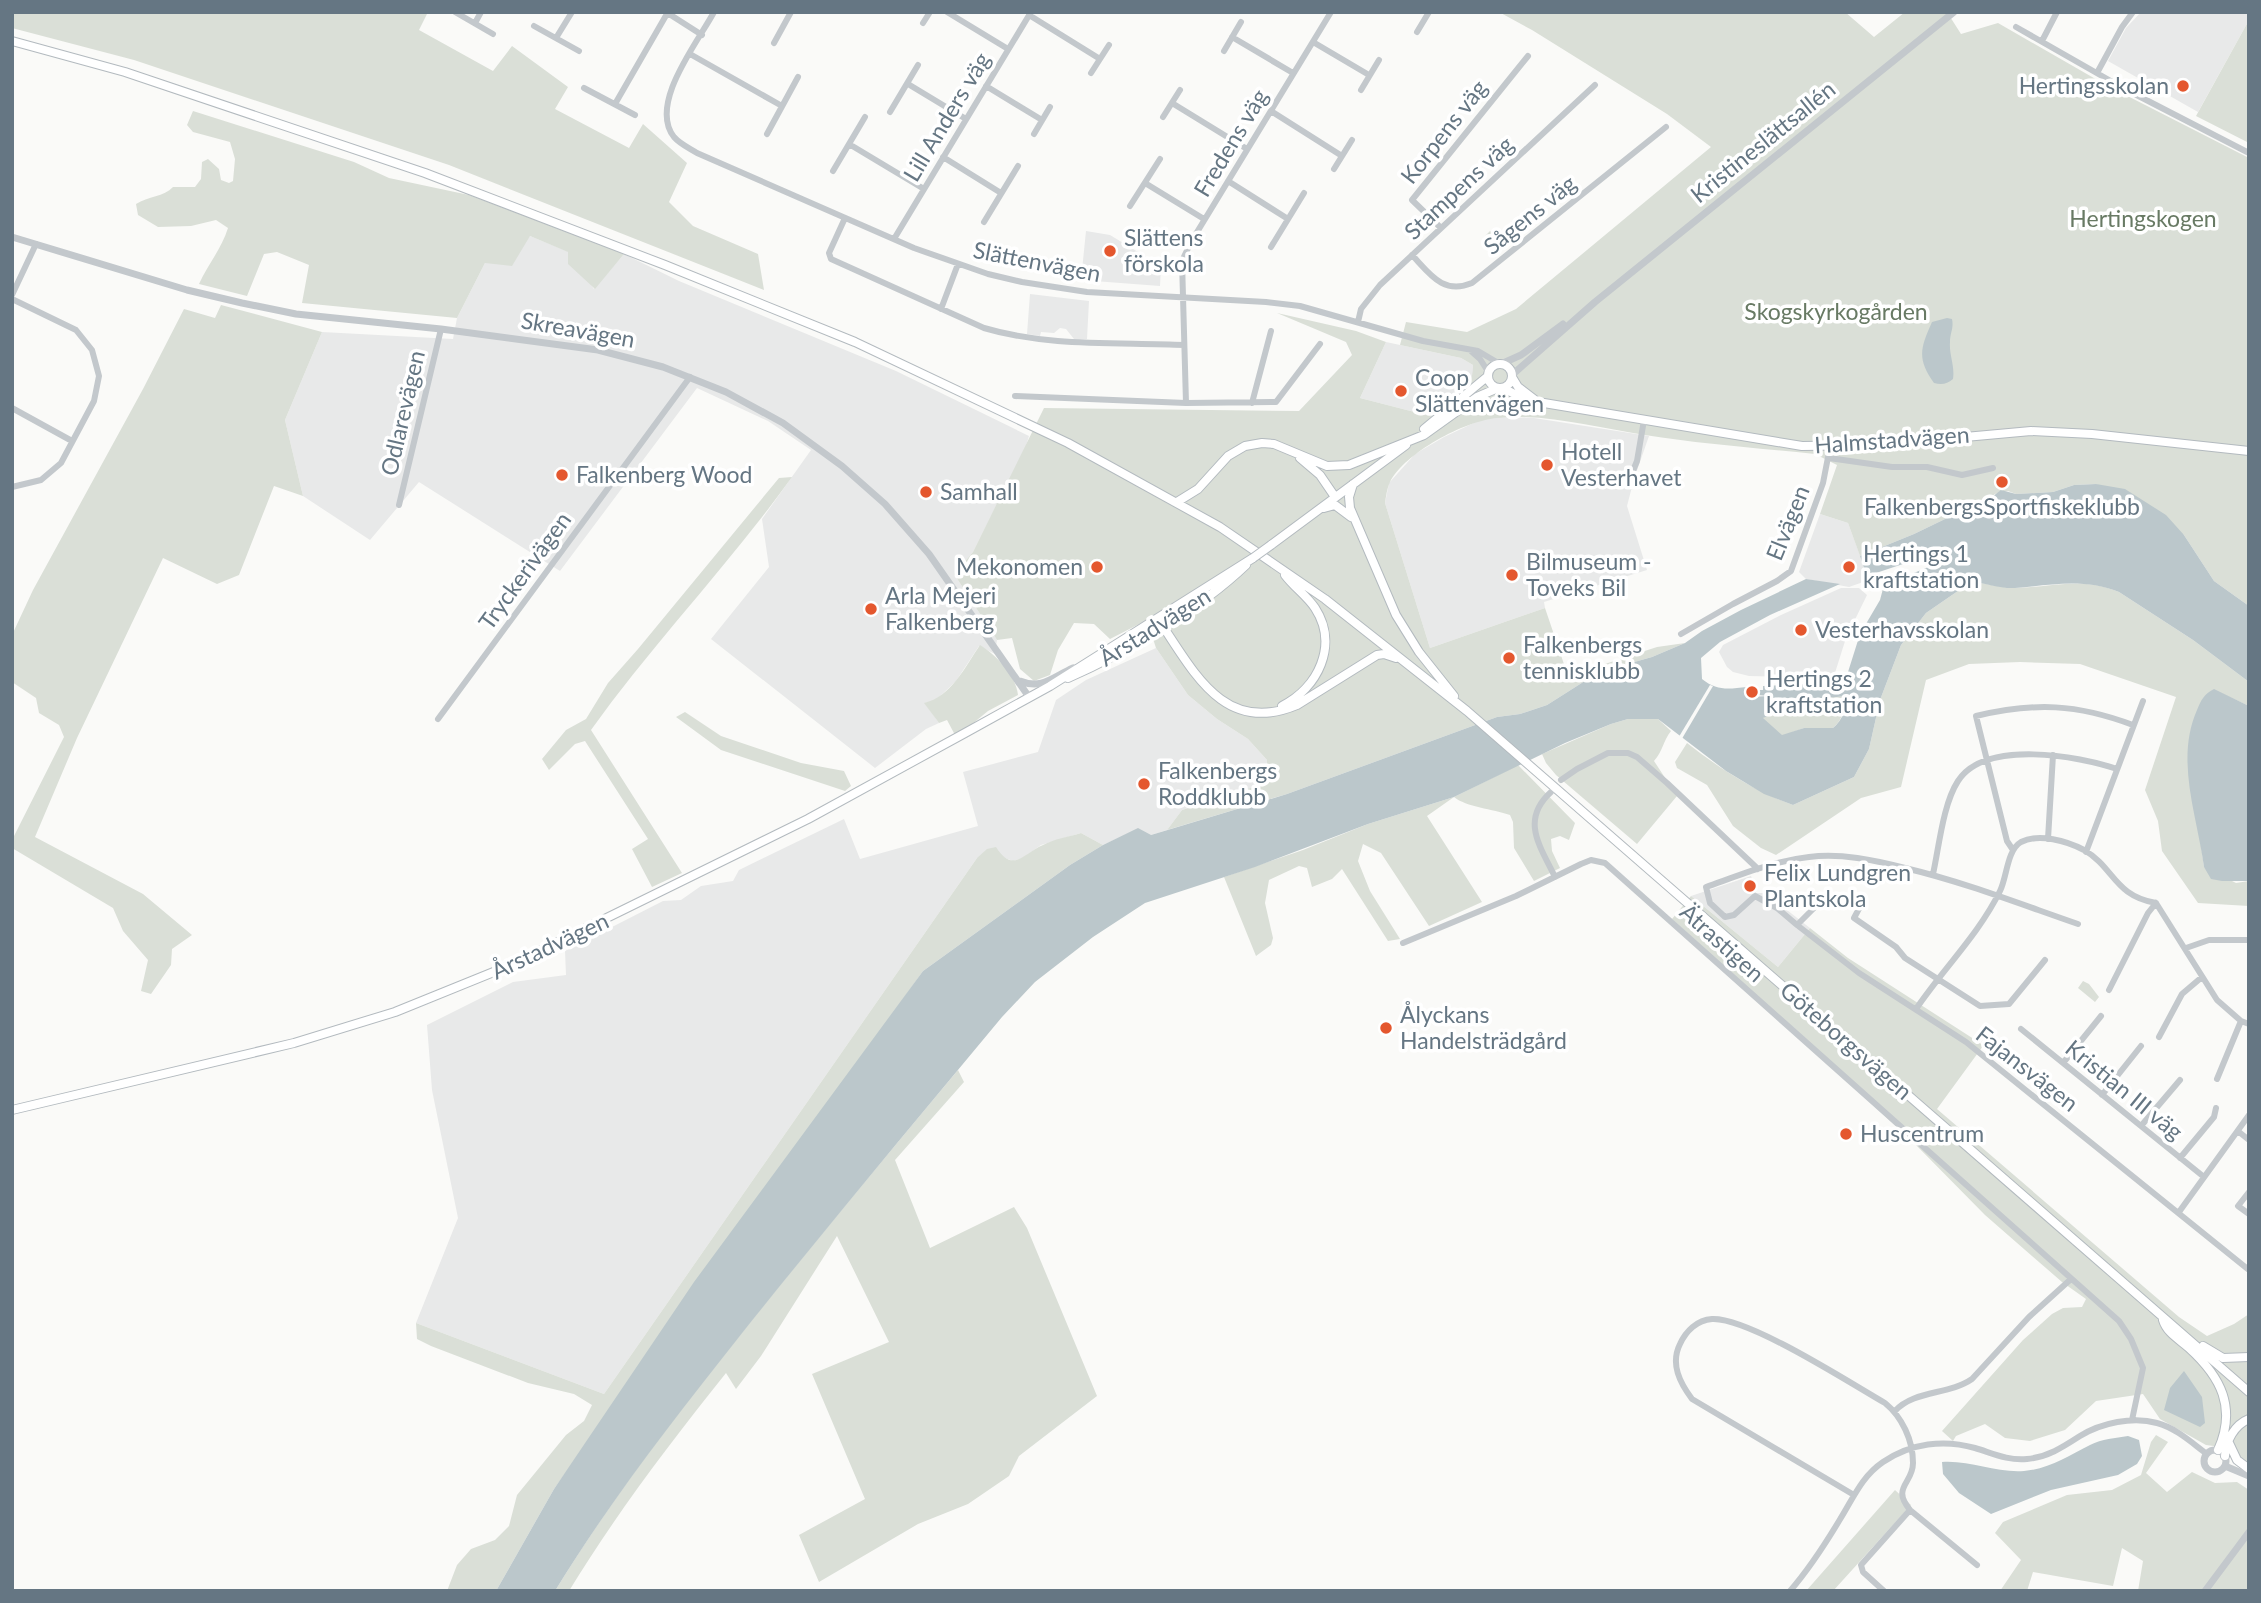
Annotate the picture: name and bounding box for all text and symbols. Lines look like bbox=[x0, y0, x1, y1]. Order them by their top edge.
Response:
street label: Lill Anders väg bbox=[897, 47, 996, 186]
place label: Hertingsskolan bbox=[2019, 71, 2169, 99]
street label: Korpens väg bbox=[1394, 74, 1492, 189]
street label: Kristineslättsallén bbox=[1684, 74, 1840, 208]
marker: Hertingsskolan bbox=[2175, 78, 2191, 94]
street label: Fredens väg bbox=[1187, 84, 1273, 201]
street label: Stampens väg bbox=[1398, 130, 1519, 245]
street label: Sågens väg bbox=[1478, 168, 1581, 260]
park label: Hertingskogen bbox=[2069, 204, 2217, 232]
place label: Slättens förskola bbox=[1124, 223, 1204, 277]
street label: Slättenvägen bbox=[971, 235, 1103, 287]
marker: Slättens förskola bbox=[1102, 243, 1118, 259]
park label: Skogskyrkogården bbox=[1744, 297, 1928, 325]
street label: Skreavägen bbox=[519, 305, 637, 353]
street label: Odlarevägen bbox=[374, 347, 430, 478]
place label: Coop Slättenvägen bbox=[1415, 363, 1544, 417]
marker: Coop Slättenvägen bbox=[1393, 383, 1409, 399]
street label: Halmstadvägen bbox=[1813, 420, 1970, 458]
place label: Hotell Vesterhavet bbox=[1561, 437, 1682, 491]
marker: Hotell Vesterhavet bbox=[1539, 457, 1555, 473]
place label: Falkenberg Wood bbox=[576, 460, 752, 488]
marker: Falkenberg Wood bbox=[554, 467, 570, 483]
marker: FalkenbergsSportfiskeklubb bbox=[1994, 474, 2010, 490]
place label: Samhall bbox=[940, 477, 1018, 505]
street label: Elvägen bbox=[1759, 481, 1815, 564]
marker: Samhall bbox=[918, 484, 934, 500]
place label: FalkenbergsSportfiskeklubb bbox=[1864, 492, 2140, 520]
street label: Tryckerivägen bbox=[472, 506, 576, 635]
place label: Hertings 1 kraftstation bbox=[1863, 539, 1979, 593]
place label: Bilmuseum - Toveks Bil bbox=[1526, 547, 1652, 601]
place label: Mekonomen bbox=[956, 552, 1083, 580]
marker: Mekonomen bbox=[1089, 559, 1105, 575]
marker: Hertings 1 kraftstation bbox=[1841, 559, 1857, 575]
marker: Bilmuseum - Toveks Bil bbox=[1504, 567, 1520, 583]
place label: Arla Mejeri Falkenberg bbox=[885, 581, 996, 635]
street label: Årstadvägen bbox=[1094, 581, 1215, 671]
marker: Arla Mejeri Falkenberg bbox=[863, 601, 879, 617]
place label: Vesterhavsskolan bbox=[1815, 615, 1989, 643]
marker: Vesterhavsskolan bbox=[1793, 622, 1809, 638]
place label: Falkenbergs tennisklubb bbox=[1523, 630, 1642, 684]
marker: Falkenbergs tennisklubb bbox=[1501, 650, 1517, 666]
place label: Hertings 2 kraftstation bbox=[1766, 664, 1882, 718]
marker: Hertings 2 kraftstation bbox=[1744, 684, 1760, 700]
place label: Falkenbergs Roddklubb bbox=[1158, 756, 1277, 810]
marker: Falkenbergs Roddklubb bbox=[1136, 776, 1152, 792]
place label: Felix Lundgren Plantskola bbox=[1764, 858, 1911, 912]
marker: Felix Lundgren Plantskola bbox=[1742, 878, 1758, 894]
street label: Ätrastigen bbox=[1675, 897, 1771, 987]
street label: Årstadvägen bbox=[486, 906, 613, 984]
street label: Göteborgsvägen bbox=[1775, 975, 1918, 1105]
place label: Ålyckans Handelsträdgård bbox=[1400, 1000, 1567, 1054]
marker: Ålyckans Handelsträdgård bbox=[1378, 1020, 1394, 1036]
street label: Fajansvägen bbox=[1971, 1020, 2084, 1117]
street label: Kristian III väg bbox=[2060, 1033, 2189, 1145]
place label: Huscentrum bbox=[1860, 1119, 1984, 1147]
marker: Huscentrum bbox=[1838, 1126, 1854, 1142]

